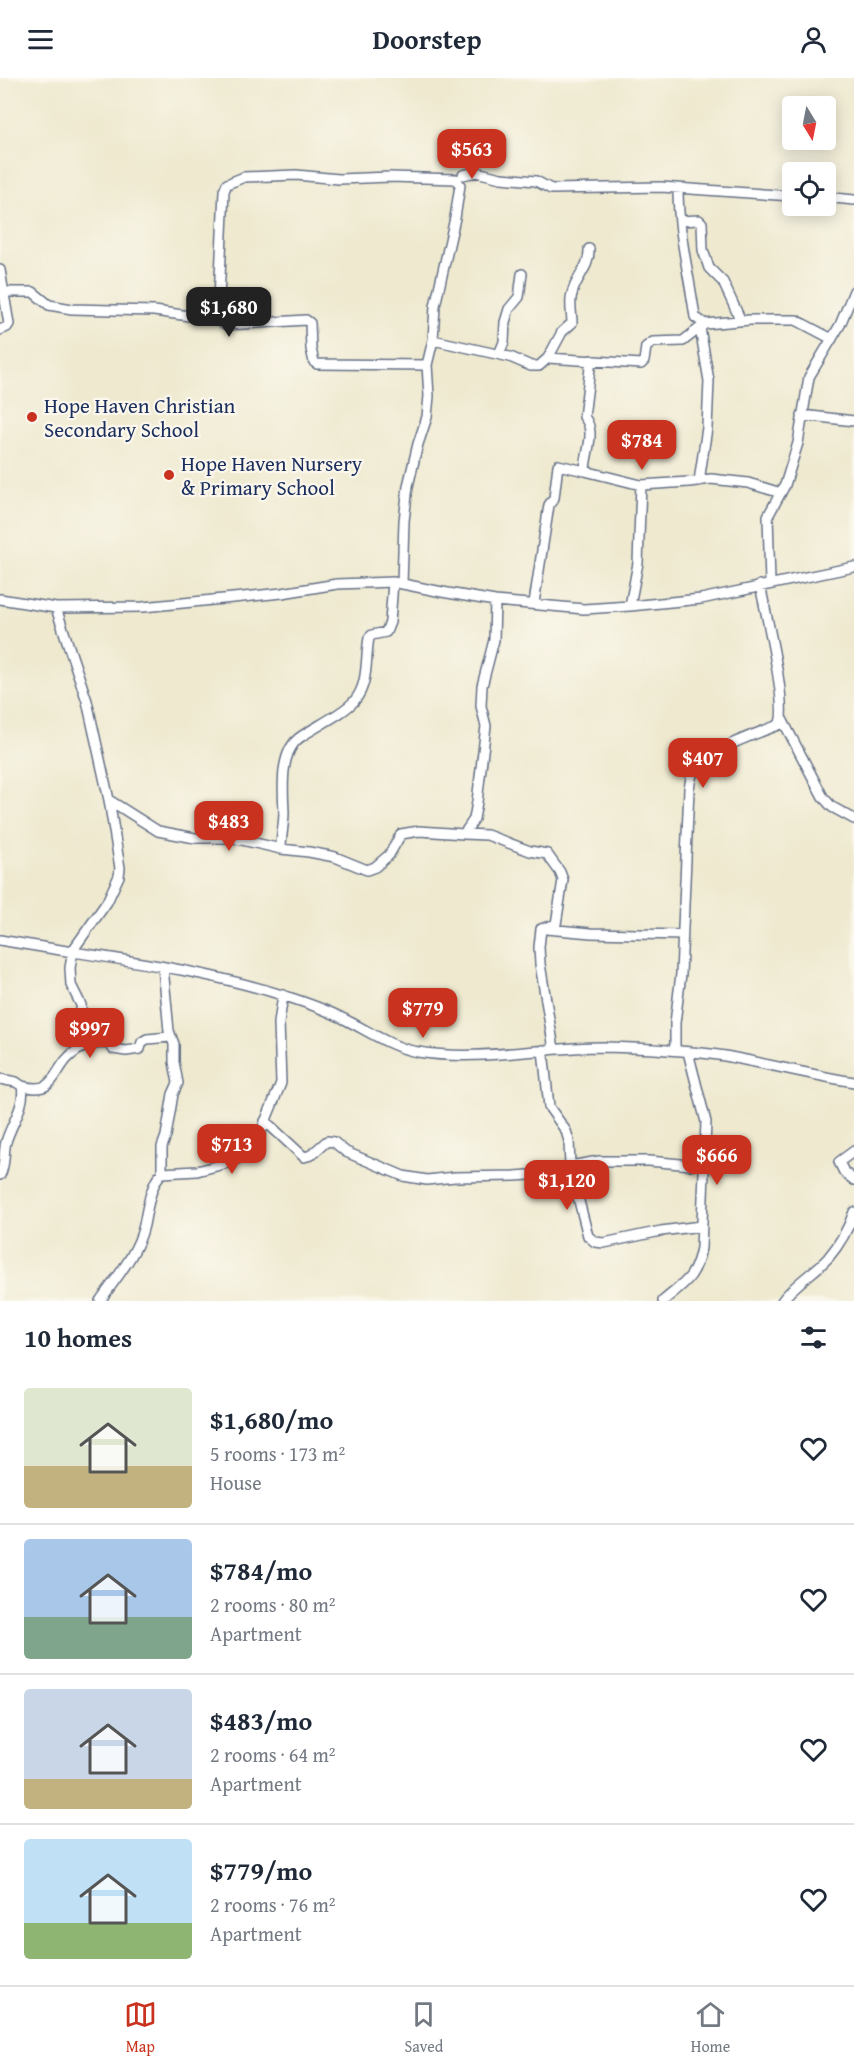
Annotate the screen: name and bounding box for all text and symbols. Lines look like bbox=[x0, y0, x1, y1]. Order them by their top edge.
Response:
text: Doorstep bbox=[372, 19, 482, 59]
icon: menu bbox=[24, 23, 57, 56]
icon: person bbox=[797, 23, 830, 56]
north arrow bbox=[782, 96, 836, 150]
map controls bbox=[782, 96, 836, 216]
pin: $563 bbox=[436, 129, 508, 180]
text: $563 bbox=[451, 134, 493, 163]
button: locate bbox=[782, 162, 836, 216]
pin: $1,680 bbox=[180, 287, 278, 338]
text: $1,680 bbox=[200, 292, 258, 321]
place label: Hope Haven Christian Secondary School bbox=[44, 390, 236, 445]
marker: Hope Haven Christian Secondary School bbox=[25, 410, 39, 424]
pin: $784 bbox=[606, 420, 678, 471]
text: $784 bbox=[621, 425, 663, 454]
place label: Hope Haven Nursery & Primary School bbox=[181, 448, 363, 503]
marker: Hope Haven Nursery & Primary School bbox=[162, 468, 176, 482]
pin: $407 bbox=[667, 738, 739, 789]
text: $407 bbox=[682, 743, 724, 772]
pin: $483 bbox=[193, 801, 265, 852]
text: $483 bbox=[208, 806, 250, 835]
pin: $779 bbox=[387, 988, 459, 1039]
text: $779 bbox=[402, 993, 444, 1022]
pin: $997 bbox=[54, 1008, 126, 1059]
text: $997 bbox=[69, 1013, 111, 1042]
pin: $713 bbox=[196, 1124, 268, 1175]
text: $713 bbox=[211, 1129, 253, 1158]
pin: $666 bbox=[681, 1135, 753, 1186]
text: $666 bbox=[696, 1140, 738, 1169]
pin: $1,120 bbox=[518, 1160, 616, 1211]
text: $1,120 bbox=[538, 1165, 596, 1194]
text: 10 homes bbox=[24, 1318, 132, 1357]
icon: filters bbox=[797, 1321, 830, 1354]
text: $1,680/mo bbox=[210, 1400, 333, 1439]
icon: home bbox=[72, 1412, 144, 1484]
icon: heart bbox=[797, 1432, 830, 1465]
text: 5 rooms · 173 m² bbox=[210, 1439, 345, 1468]
text: House bbox=[210, 1468, 262, 1497]
text: $784/mo bbox=[210, 1551, 312, 1590]
icon: home bbox=[72, 1563, 144, 1635]
icon: heart bbox=[797, 1583, 830, 1616]
text: 2 rooms · 80 m² bbox=[210, 1590, 336, 1619]
text: Apartment bbox=[210, 1619, 302, 1648]
text: $483/mo bbox=[210, 1701, 312, 1740]
icon: home bbox=[72, 1713, 144, 1785]
icon: heart bbox=[797, 1733, 830, 1766]
text: 2 rooms · 64 m² bbox=[210, 1740, 336, 1769]
text: Apartment bbox=[210, 1769, 302, 1798]
text: $779/mo bbox=[210, 1851, 312, 1890]
icon: home bbox=[72, 1863, 144, 1935]
icon: heart bbox=[797, 1883, 830, 1916]
text: 2 rooms · 76 m² bbox=[210, 1890, 336, 1919]
text: Apartment bbox=[210, 1919, 302, 1948]
tab: Map bbox=[124, 1998, 157, 2058]
tab: Saved bbox=[404, 1998, 443, 2058]
tab: Home bbox=[691, 1998, 730, 2058]

